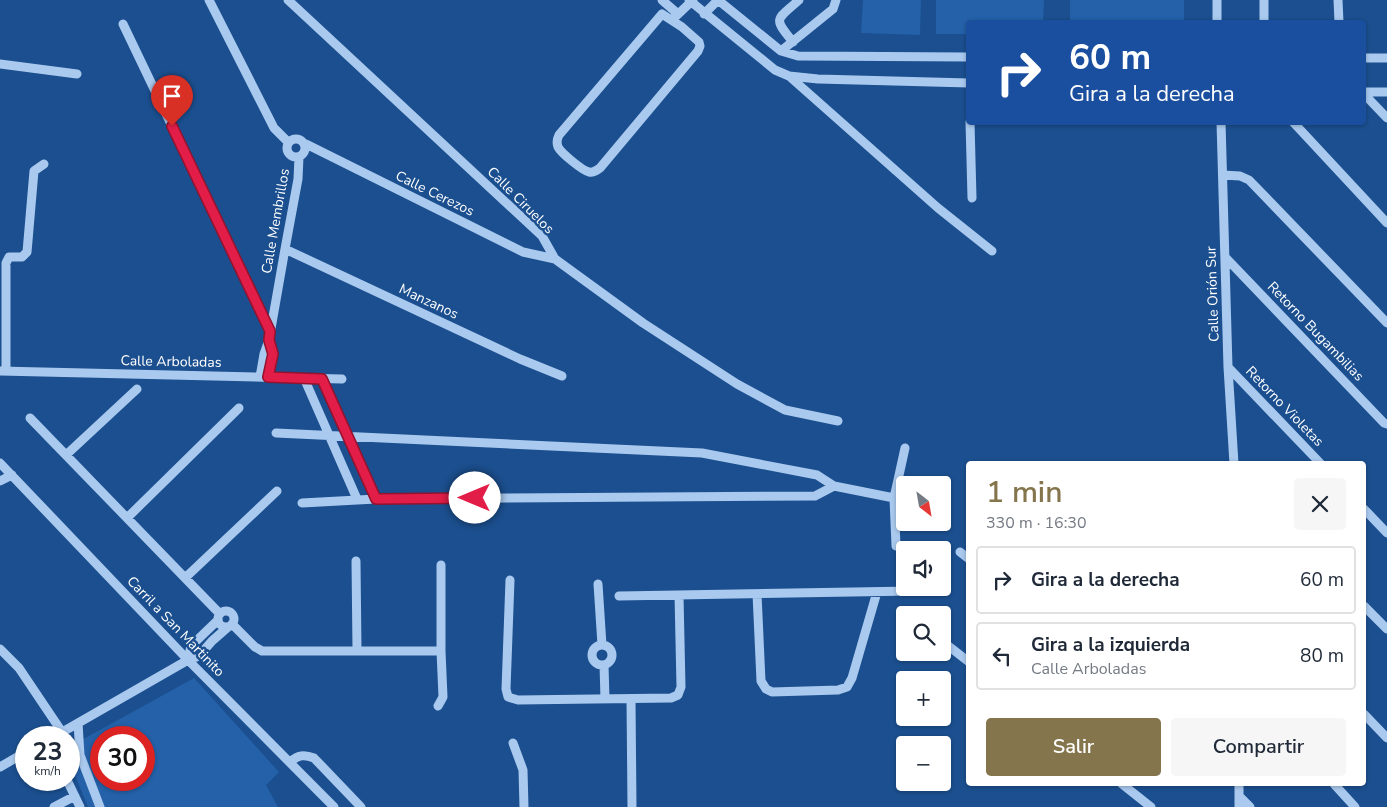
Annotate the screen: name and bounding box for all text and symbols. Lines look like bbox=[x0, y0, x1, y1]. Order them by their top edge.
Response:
text: 60 m bbox=[1069, 34, 1151, 81]
icon: right bbox=[986, 40, 1051, 105]
pin bbox=[151, 75, 193, 126]
text: Gira a la derecha bbox=[1069, 79, 1235, 109]
icon: arrive bbox=[158, 82, 186, 110]
street label: Calle Ciruelos bbox=[483, 163, 558, 238]
street label: Calle Cerezos bbox=[392, 166, 478, 221]
street label: Calle Membrillos bbox=[257, 167, 294, 275]
street label: Calle Orión Sur bbox=[1201, 246, 1224, 342]
street label: Retorno Bugambilias bbox=[1263, 277, 1368, 385]
street label: Manzanos bbox=[396, 279, 462, 324]
street label: Calle Arboladas bbox=[120, 351, 222, 372]
street label: Retorno Violetas bbox=[1241, 362, 1328, 451]
position arrow bbox=[448, 471, 500, 523]
text: 1 min bbox=[986, 472, 1062, 513]
north arrow bbox=[896, 476, 951, 531]
map controls bbox=[896, 476, 951, 791]
button: close bbox=[1294, 478, 1346, 530]
text: 330 m · 16:30 bbox=[986, 512, 1087, 534]
button: sound bbox=[896, 541, 951, 596]
icon: right bbox=[988, 566, 1016, 594]
text: Gira a la derecha bbox=[1031, 567, 1180, 593]
text: 60 m bbox=[1300, 567, 1344, 593]
street label: Carril a San Martinito bbox=[123, 572, 229, 681]
button: search bbox=[896, 606, 951, 661]
text: Gira a la izquierda bbox=[1031, 632, 1190, 658]
icon: left bbox=[988, 642, 1016, 670]
text: 80 m bbox=[1300, 643, 1344, 669]
text: Calle Arboladas bbox=[1031, 658, 1146, 680]
button: + bbox=[896, 671, 951, 726]
button: Salir bbox=[986, 718, 1161, 776]
button: Compartir bbox=[1171, 718, 1346, 776]
speed limit sign: 30 bbox=[90, 726, 155, 791]
text: 23 bbox=[32, 735, 63, 769]
button: − bbox=[896, 736, 951, 791]
text: km/h bbox=[34, 763, 61, 779]

